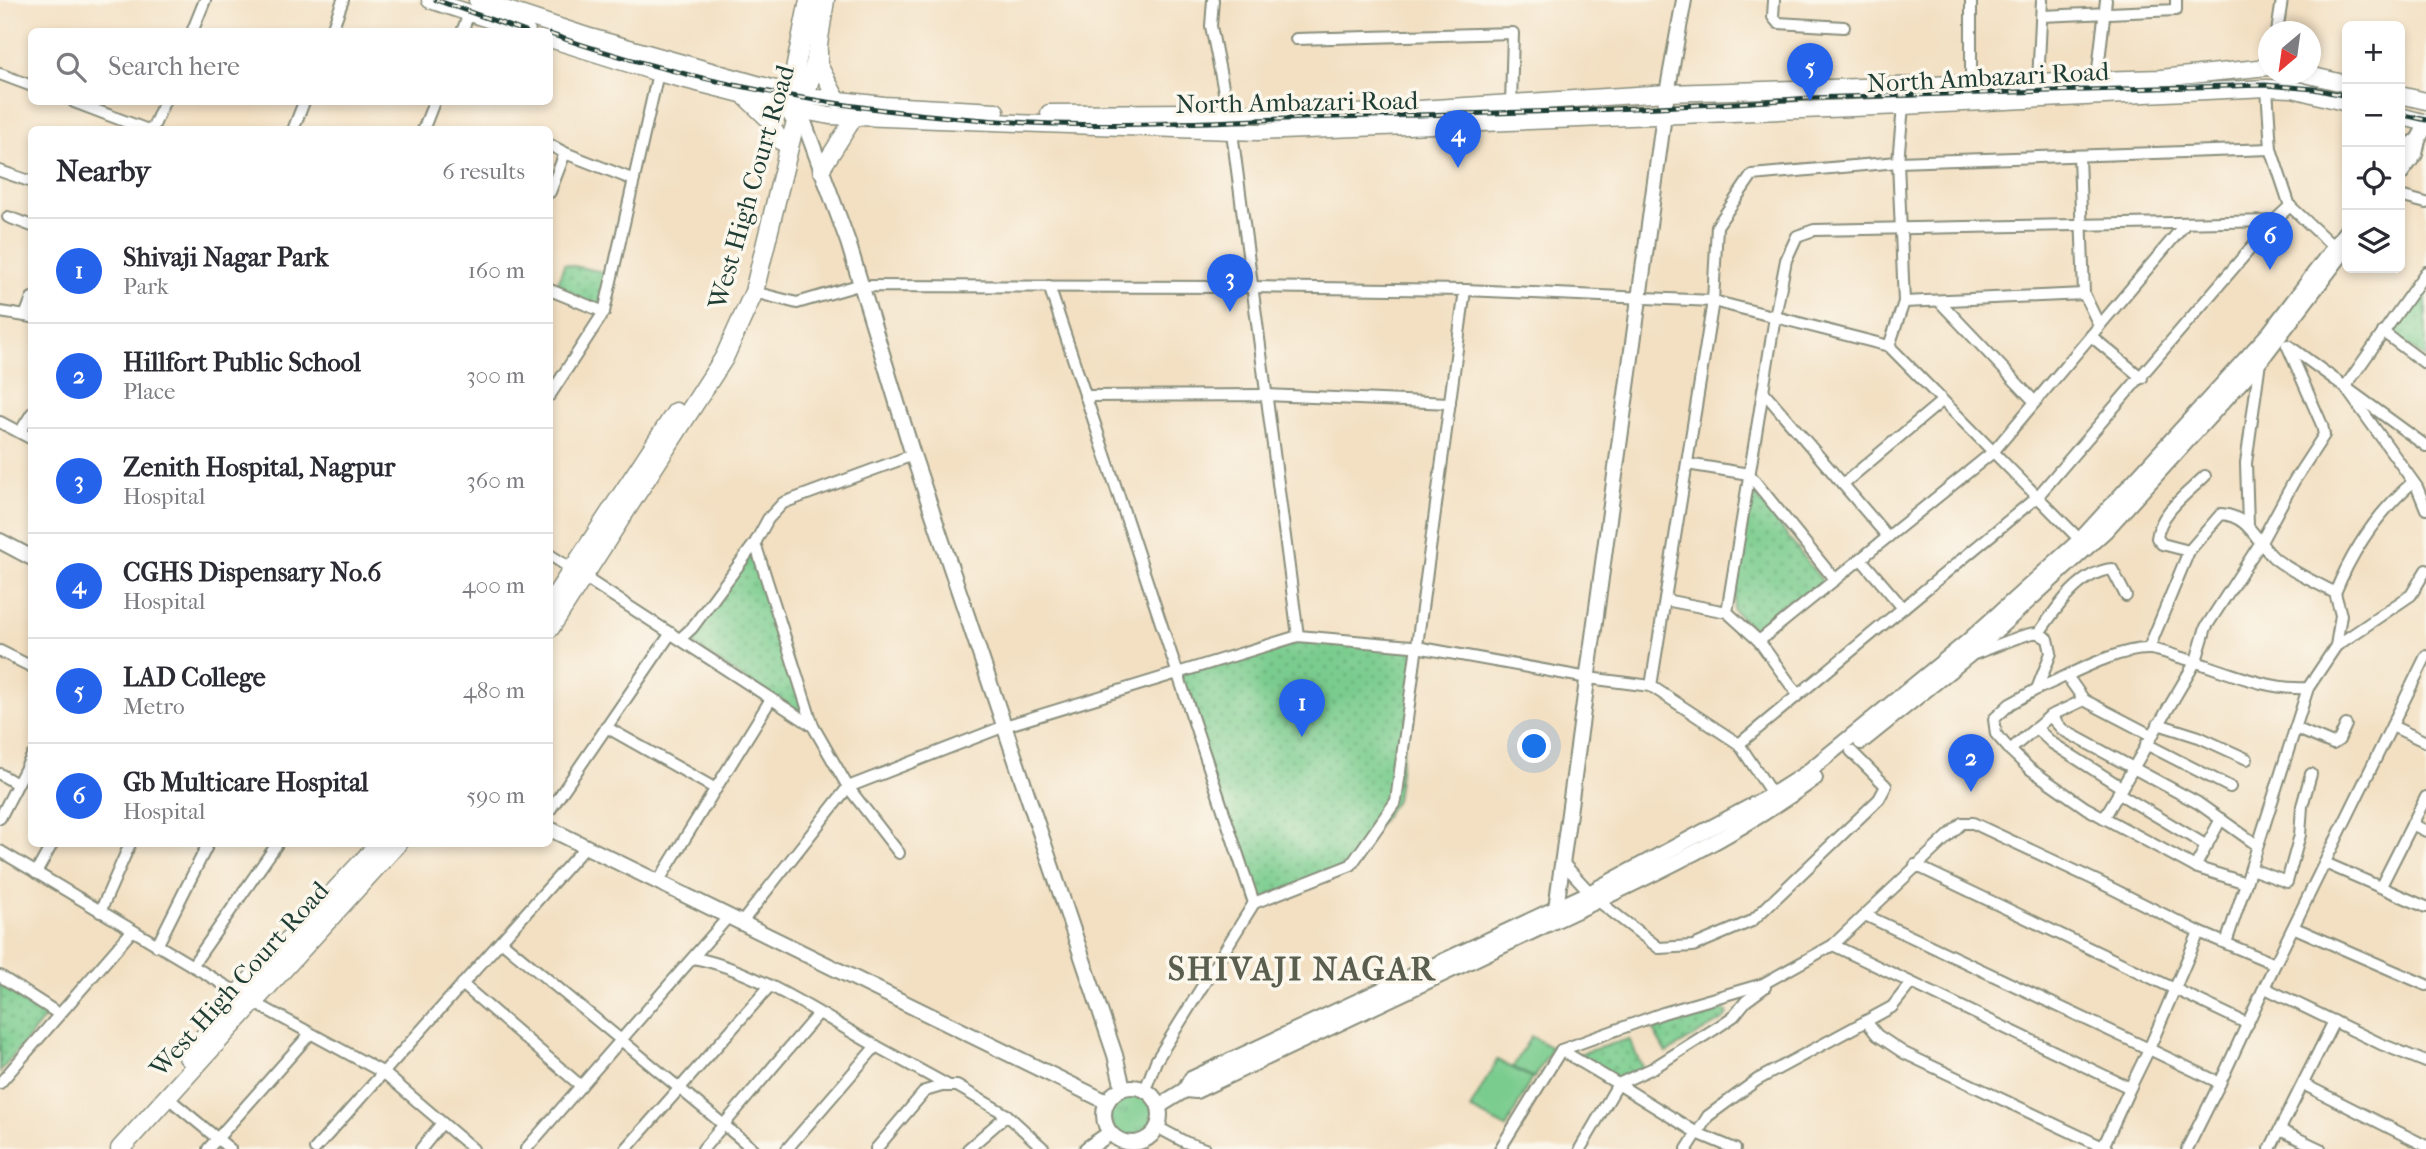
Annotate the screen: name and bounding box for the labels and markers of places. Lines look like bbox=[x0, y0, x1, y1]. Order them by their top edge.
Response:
pin: 5 bbox=[1787, 43, 1833, 101]
pin: 4 bbox=[1435, 110, 1481, 168]
pin: 6 bbox=[2247, 212, 2293, 270]
pin: 3 bbox=[1207, 254, 1253, 312]
pin: 1 bbox=[1279, 679, 1325, 737]
pin: 2 bbox=[1948, 734, 1994, 792]

